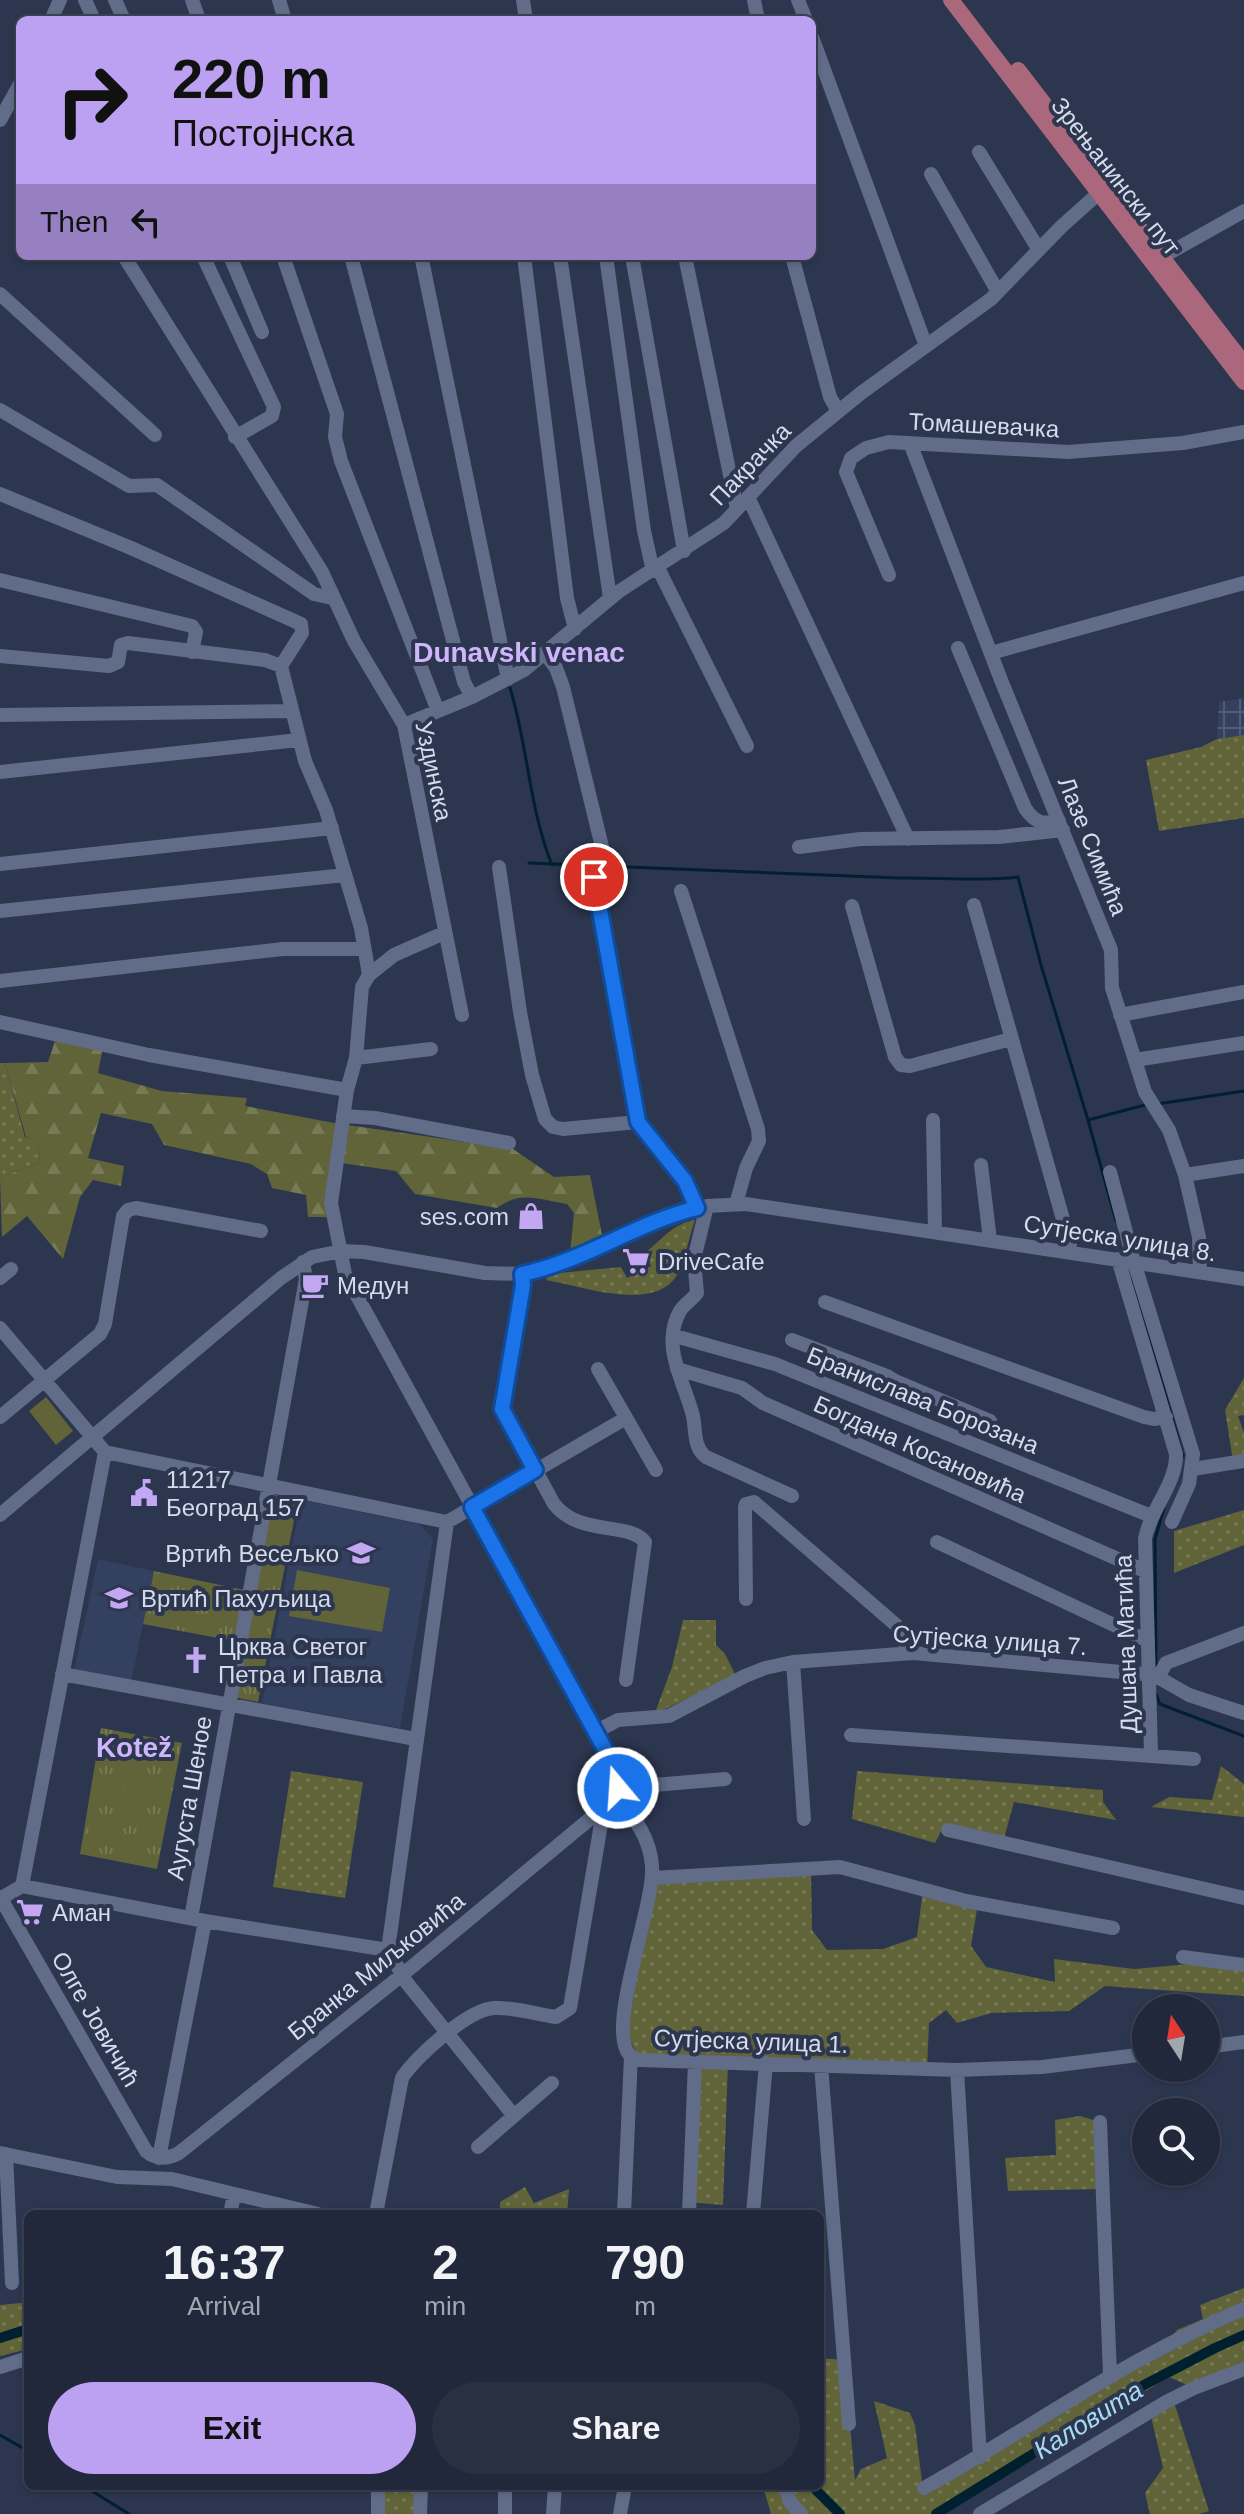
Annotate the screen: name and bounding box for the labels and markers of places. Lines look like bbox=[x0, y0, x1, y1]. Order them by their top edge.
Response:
pin bbox=[560, 843, 628, 911]
shop icon: ses.com bbox=[516, 1201, 546, 1231]
place label: ses.com bbox=[420, 1203, 509, 1230]
supermarket icon: DriveCafe bbox=[621, 1246, 651, 1276]
place label: DriveCafe bbox=[658, 1248, 765, 1275]
cafe icon: Медун bbox=[300, 1270, 330, 1300]
place label: Медун bbox=[337, 1272, 409, 1299]
place label: 11217 Београд 157 bbox=[166, 1466, 305, 1521]
public building icon: 11217 Београд 157 bbox=[129, 1478, 159, 1508]
school or university icon: Вртић Весељко bbox=[346, 1538, 376, 1568]
place label: Вртић Весељко bbox=[165, 1540, 339, 1567]
school or university icon: Вртић Пахуљица bbox=[104, 1583, 134, 1613]
place label: Вртић Пахуљица bbox=[141, 1585, 332, 1612]
place label: Црква Светог Петра и Павла bbox=[218, 1633, 383, 1688]
church icon: Црква Светог Петра и Павла bbox=[181, 1645, 211, 1675]
supermarket icon: Аман bbox=[15, 1897, 45, 1927]
place label: Аман bbox=[52, 1899, 111, 1926]

